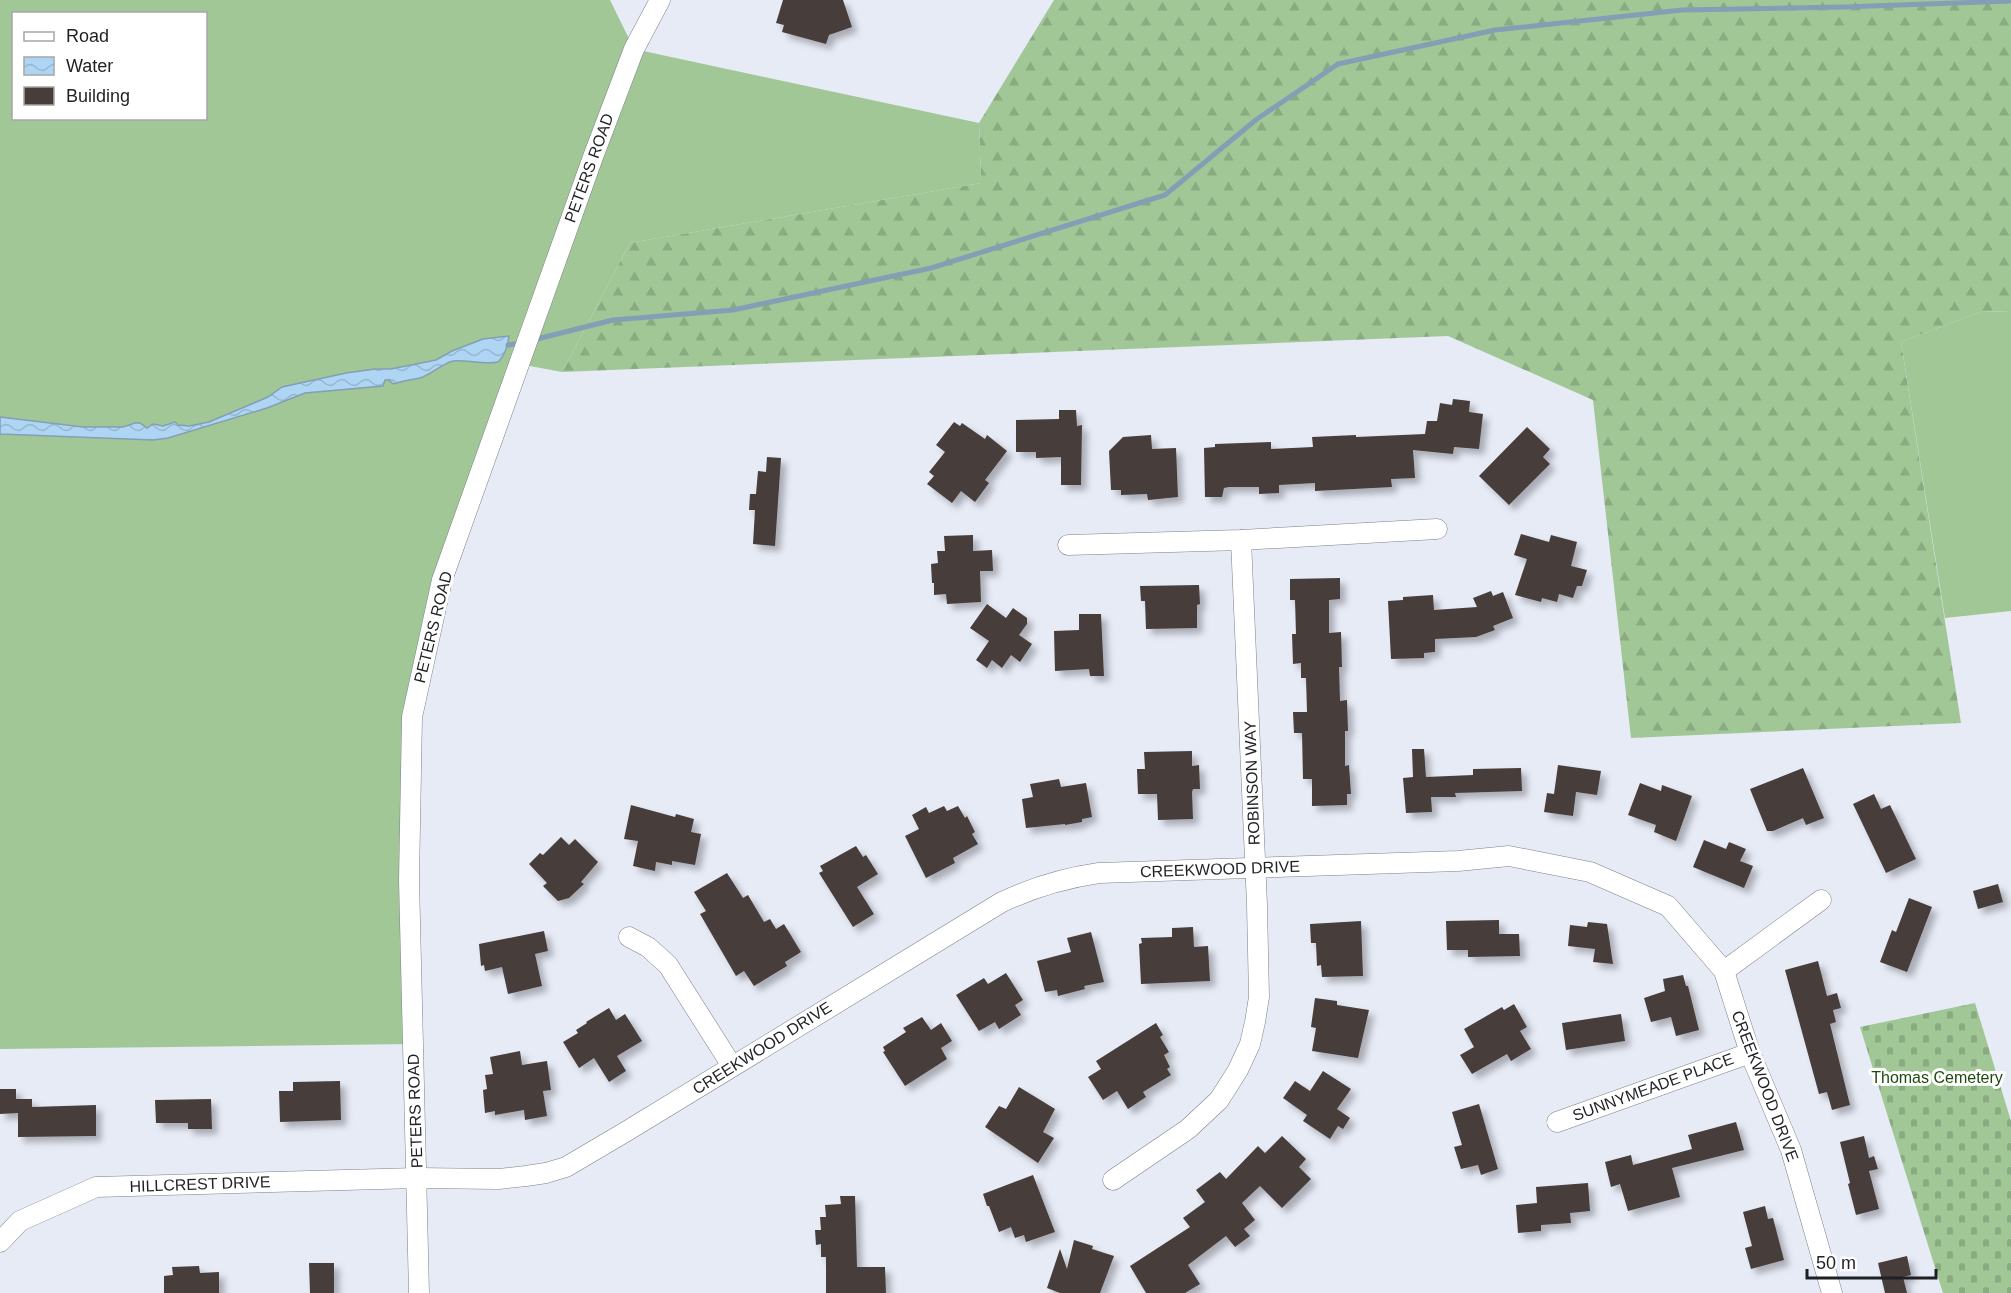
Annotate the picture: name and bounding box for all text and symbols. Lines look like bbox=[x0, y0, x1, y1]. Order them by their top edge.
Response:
legend bbox=[12, 12, 207, 120]
text: Road bbox=[66, 26, 109, 46]
text: Water bbox=[66, 56, 113, 76]
text: Building bbox=[66, 86, 130, 106]
street label: PETERS ROAD bbox=[561, 111, 617, 225]
street label: PETERS ROAD bbox=[411, 569, 455, 685]
street label: ROBINSON WAY bbox=[1241, 720, 1263, 845]
street label: CREEKWOOD DRIVE bbox=[1140, 858, 1300, 880]
street label: CREEKWOOD DRIVE bbox=[690, 998, 834, 1098]
street label: CREEKWOOD DRIVE bbox=[1728, 1008, 1802, 1164]
street label: SUNNYMEADE PLACE bbox=[1570, 1050, 1736, 1124]
street label: PETERS ROAD bbox=[405, 1053, 425, 1169]
park label: Thomas Cemetery bbox=[1871, 1069, 2003, 1086]
street label: HILLCREST DRIVE bbox=[129, 1173, 271, 1195]
scale bar bbox=[1807, 1242, 1936, 1280]
text: 50 m bbox=[1816, 1253, 1856, 1273]

